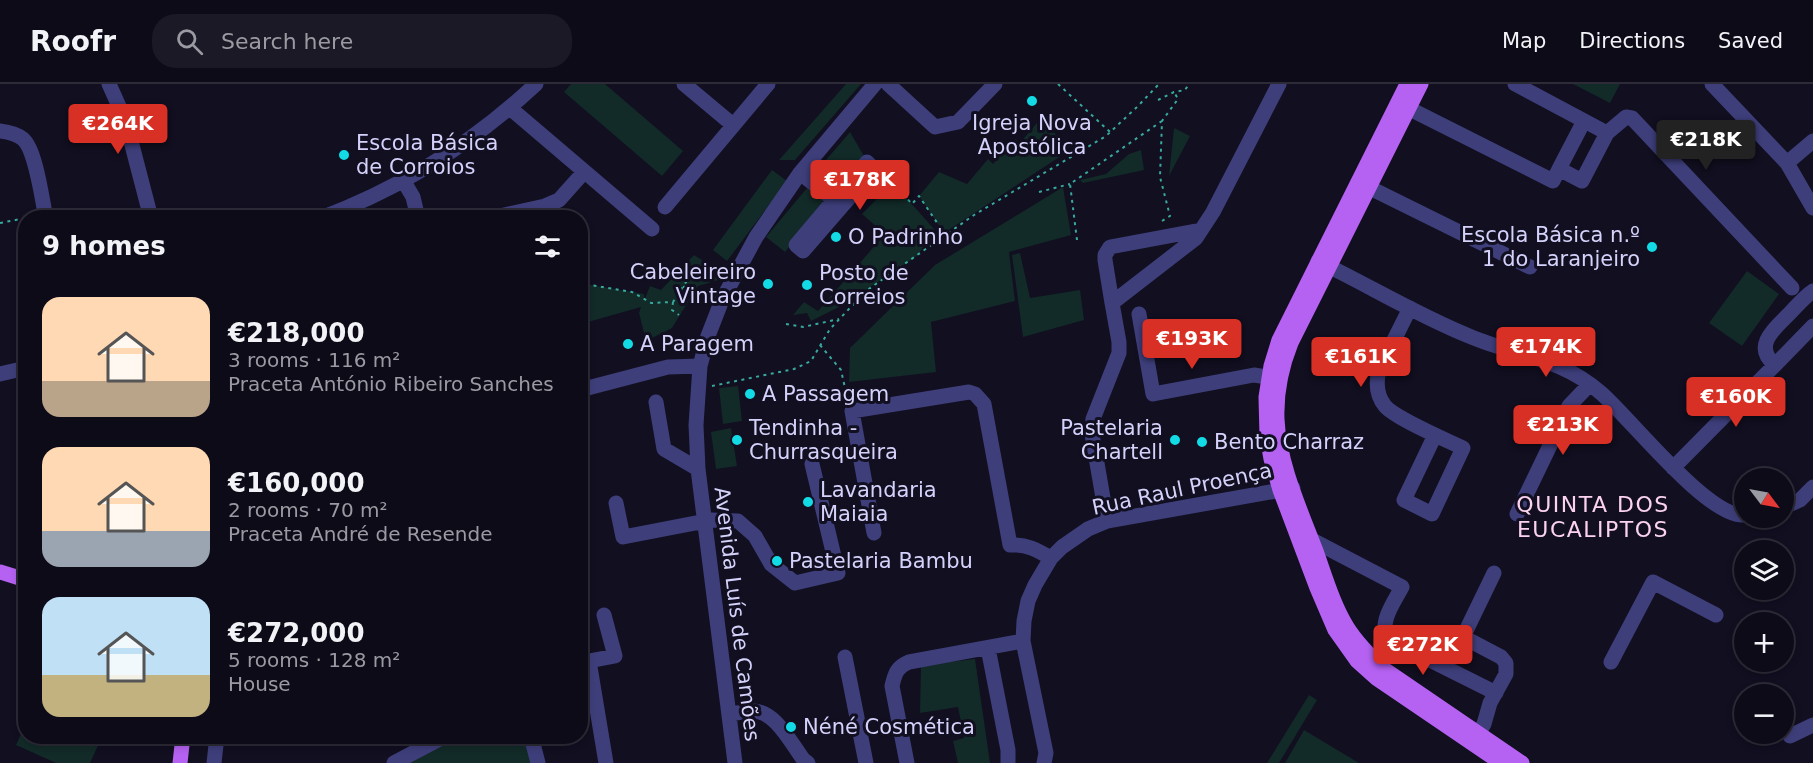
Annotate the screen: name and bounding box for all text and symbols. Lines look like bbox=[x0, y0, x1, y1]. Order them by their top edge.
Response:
search box bbox=[152, 14, 572, 68]
text: Roofr bbox=[30, 25, 116, 58]
icon: search bbox=[173, 25, 206, 58]
text: Search here bbox=[221, 29, 353, 54]
text: Map bbox=[1502, 29, 1546, 53]
text: Directions bbox=[1579, 29, 1685, 53]
text: Saved bbox=[1718, 29, 1783, 53]
marker: Igreja Nova Apostólica bbox=[1025, 94, 1039, 108]
pin: €264K bbox=[76, 104, 160, 155]
text: €264K bbox=[82, 111, 154, 135]
place label: Igreja Nova Apostólica bbox=[972, 111, 1092, 159]
pin: €218K bbox=[1664, 120, 1748, 171]
text: €218K bbox=[1670, 127, 1742, 151]
place label: Escola Básica de Corroios bbox=[356, 131, 498, 179]
marker: Escola Básica de Corroios bbox=[337, 148, 351, 162]
pin: €178K bbox=[818, 160, 902, 211]
text: €178K bbox=[824, 167, 896, 191]
place label: Escola Básica n.º 1 do Laranjeiro bbox=[1461, 223, 1640, 271]
place label: O Padrinho bbox=[848, 225, 963, 249]
icon: filters bbox=[531, 230, 564, 263]
marker: O Padrinho bbox=[829, 230, 843, 244]
text: 9 homes bbox=[42, 231, 166, 261]
marker: Escola Básica n.º 1 do Laranjeiro bbox=[1645, 240, 1659, 254]
place label: Cabeleireiro Vintage bbox=[630, 260, 756, 308]
place label: Posto de Correios bbox=[819, 261, 909, 309]
marker: Cabeleireiro Vintage bbox=[761, 277, 775, 291]
marker: Posto de Correios bbox=[800, 278, 814, 292]
text: €218,000 bbox=[228, 318, 365, 348]
pin: €193K bbox=[1150, 319, 1234, 370]
icon: home bbox=[90, 321, 162, 393]
text: €193K bbox=[1156, 326, 1228, 350]
pin: €174K bbox=[1504, 327, 1588, 378]
place label: A Paragem bbox=[640, 332, 754, 356]
text: €174K bbox=[1510, 334, 1582, 358]
marker: A Paragem bbox=[621, 337, 635, 351]
pin: €161K bbox=[1319, 337, 1403, 388]
text: €161K bbox=[1325, 344, 1397, 368]
text: 3 rooms · 116 m² bbox=[228, 348, 400, 372]
text: Praceta António Ribeiro Sanches bbox=[228, 372, 554, 396]
pin: €160K bbox=[1694, 377, 1778, 428]
place label: A Passagem bbox=[762, 382, 889, 406]
text: €160K bbox=[1700, 384, 1772, 408]
marker: A Passagem bbox=[743, 387, 757, 401]
pin: €213K bbox=[1521, 405, 1605, 456]
text: €213K bbox=[1527, 412, 1599, 436]
place label: Tendinha - Churrasqueira bbox=[748, 416, 898, 464]
place label: Pastelaria Chartell bbox=[1060, 416, 1163, 464]
place label: Bento Charraz bbox=[1214, 430, 1364, 454]
marker: Tendinha - Churrasqueira bbox=[730, 433, 744, 447]
marker: Pastelaria Chartell bbox=[1168, 433, 1182, 447]
marker: Bento Charraz bbox=[1195, 435, 1209, 449]
street label: Rua Raul Proença bbox=[1090, 458, 1274, 520]
text: €160,000 bbox=[228, 468, 365, 498]
north arrow bbox=[1734, 468, 1794, 528]
map controls bbox=[1734, 468, 1794, 744]
icon: home bbox=[90, 471, 162, 543]
place label: Lavandaria Maiaia bbox=[820, 478, 937, 526]
street label: Avenida Luís de Camões bbox=[709, 485, 765, 743]
district label: QUINTA DOS EUCALIPTOS bbox=[1516, 492, 1670, 542]
marker: Lavandaria Maiaia bbox=[801, 495, 815, 509]
text: 2 rooms · 70 m² bbox=[228, 498, 388, 522]
text: Praceta André de Resende bbox=[228, 522, 493, 546]
button: layers bbox=[1734, 540, 1794, 600]
place label: Pastelaria Bambu bbox=[789, 549, 973, 573]
marker: Pastelaria Bambu bbox=[770, 554, 784, 568]
button: + bbox=[1734, 612, 1794, 672]
text: €272,000 bbox=[228, 618, 365, 648]
icon: home bbox=[90, 621, 162, 693]
pin: €272K bbox=[1381, 625, 1465, 676]
text: €272K bbox=[1387, 632, 1459, 656]
text: 5 rooms · 128 m² bbox=[228, 648, 400, 672]
text: House bbox=[228, 672, 291, 696]
button: − bbox=[1734, 684, 1794, 744]
place label: Néné Cosmética bbox=[803, 715, 975, 739]
marker: Néné Cosmética bbox=[784, 720, 798, 734]

